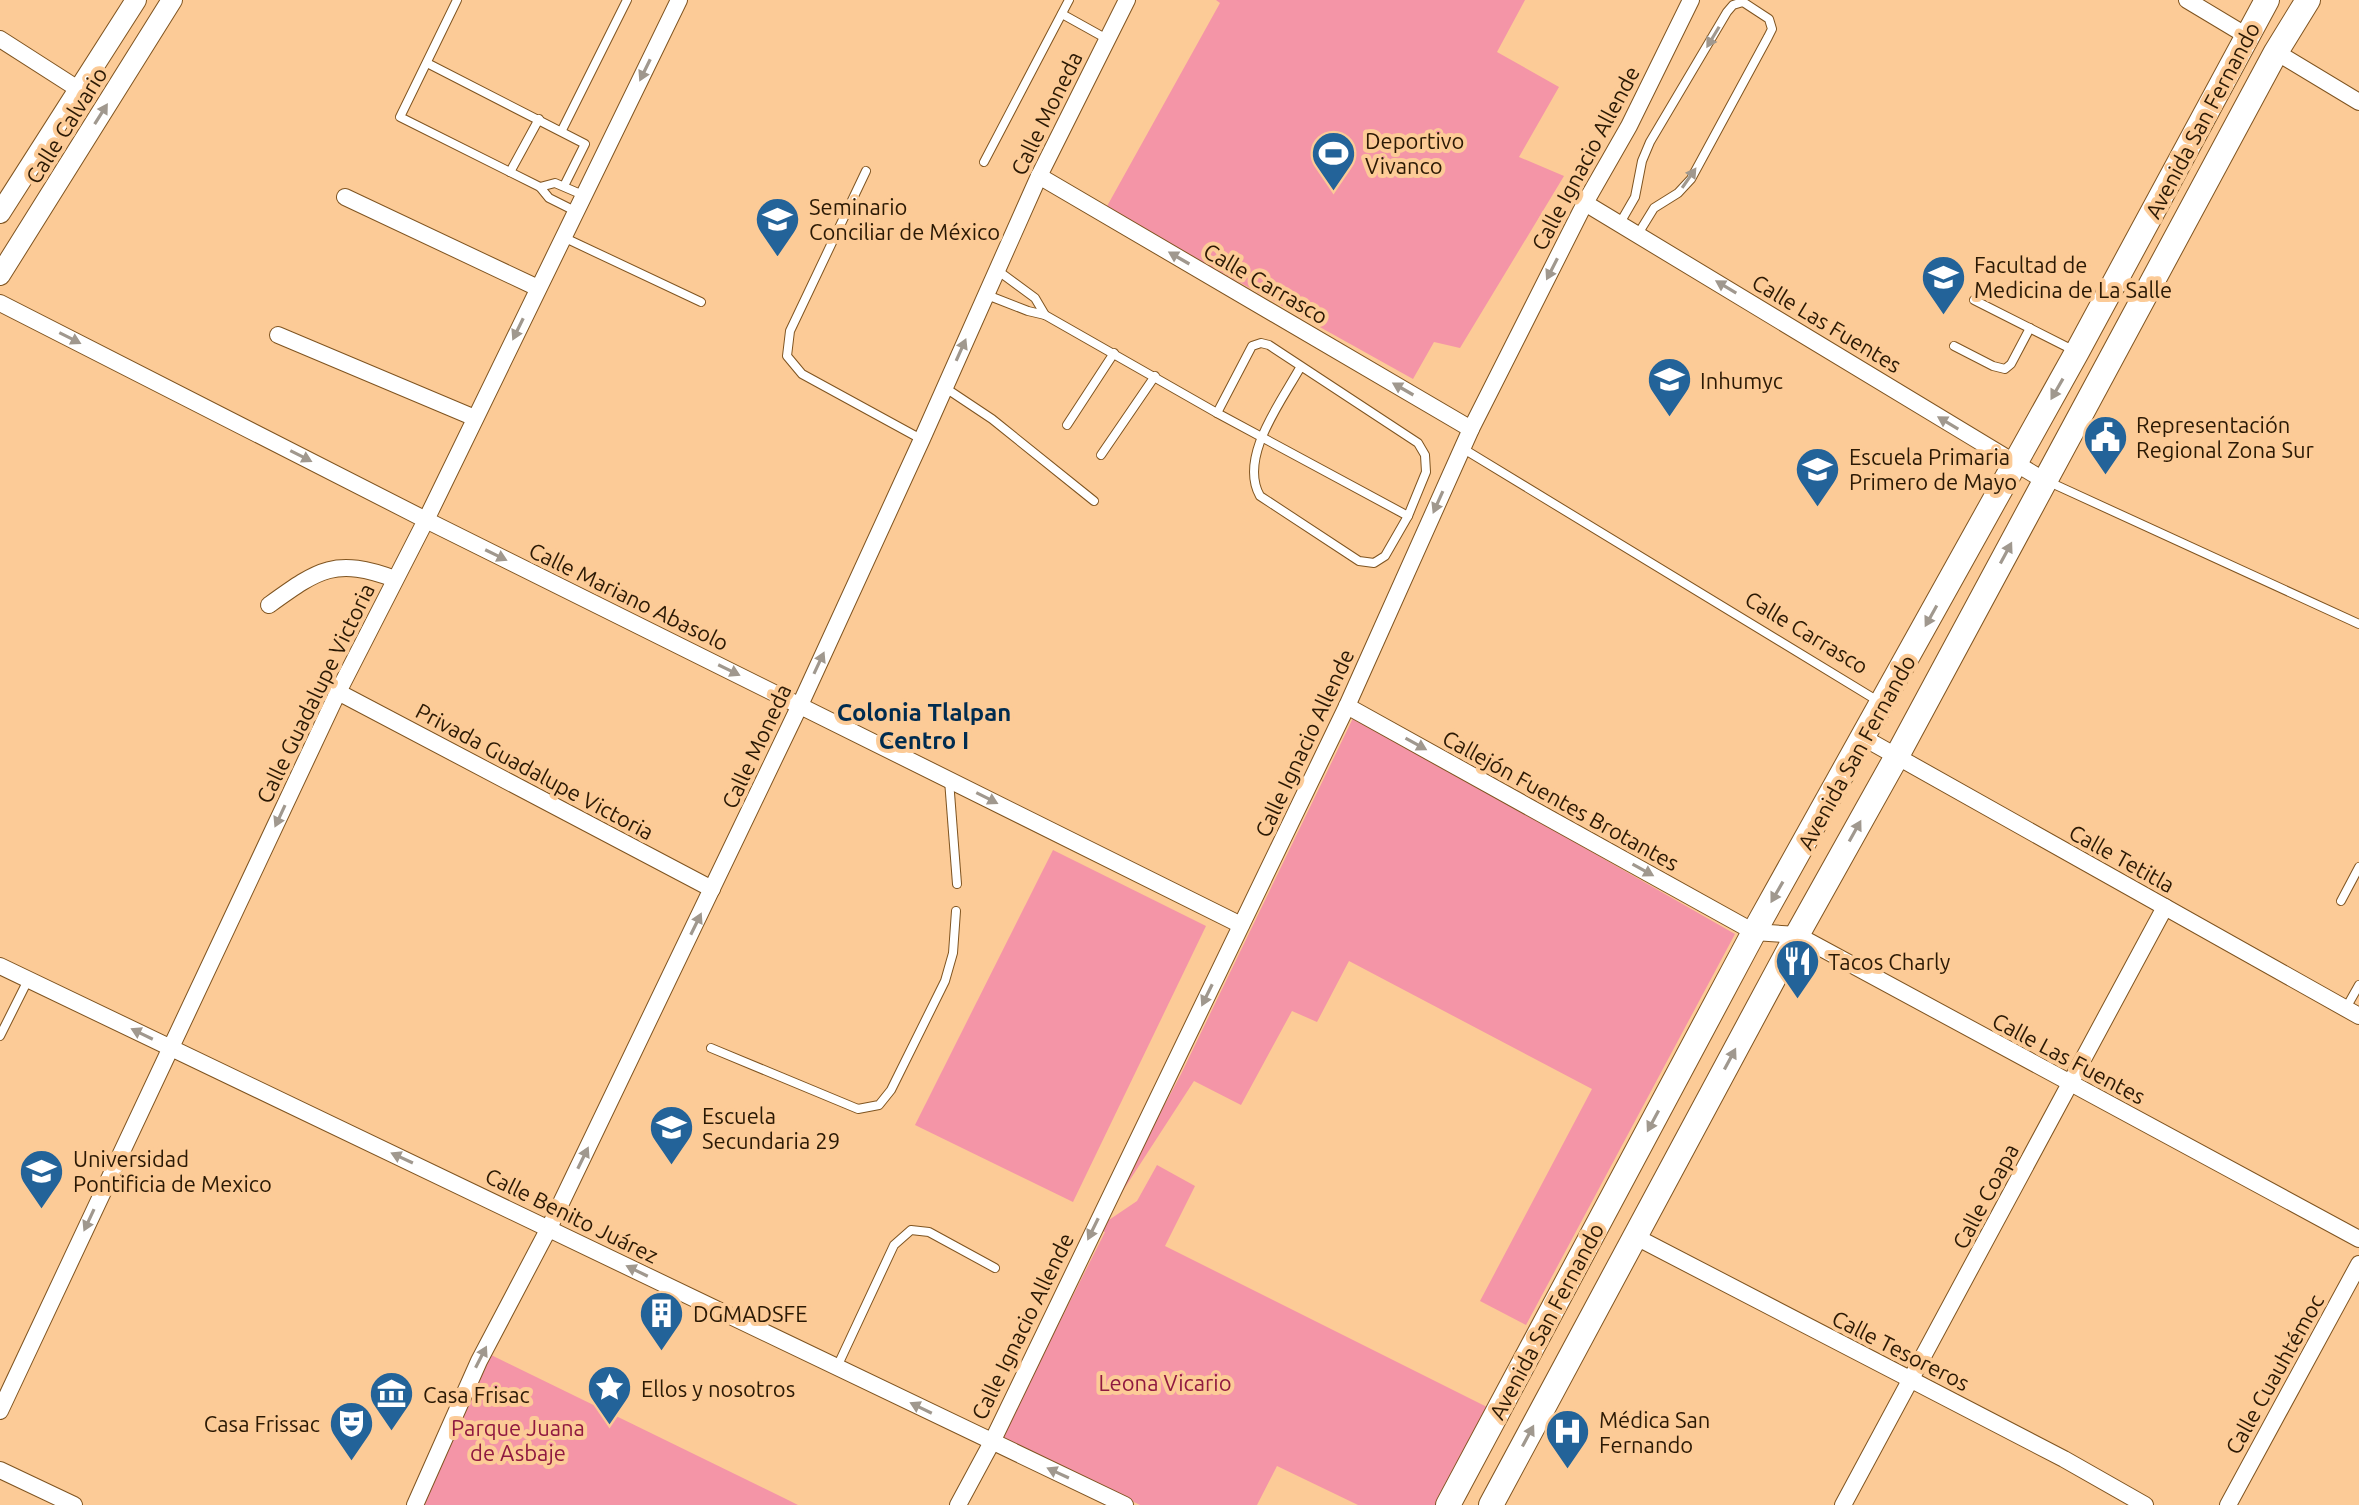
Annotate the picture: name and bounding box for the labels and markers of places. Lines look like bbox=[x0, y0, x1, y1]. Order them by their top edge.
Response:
place label: Deportivo Vivanco bbox=[1365, 128, 1464, 178]
sports icon: Deportivo Vivanco bbox=[1310, 129, 1358, 192]
place label: Seminario Conciliar de México bbox=[809, 194, 1000, 244]
school or university icon: Seminario Conciliar de México bbox=[754, 195, 802, 258]
place label: Facultad de Medicina de La Salle bbox=[1974, 252, 2172, 302]
school or university icon: Facultad de Medicina de La Salle bbox=[1919, 253, 1967, 316]
school or university icon: Inhumyc bbox=[1645, 356, 1693, 419]
place label: Inhumyc bbox=[1700, 368, 1783, 393]
place label: Representación Regional Zona Sur bbox=[2136, 412, 2314, 462]
public building icon: Representación Regional Zona Sur bbox=[2081, 413, 2129, 476]
place label: Escuela Primaria Primero de Mayo bbox=[1849, 444, 2017, 494]
school or university icon: Escuela Primaria Primero de Mayo bbox=[1794, 445, 1842, 508]
restaurant icon: Tacos Charly bbox=[1773, 937, 1821, 1000]
place label: Tacos Charly bbox=[1828, 949, 1951, 974]
place label: Escuela Secundaria 29 bbox=[702, 1103, 840, 1153]
school or university icon: Escuela Secundaria 29 bbox=[647, 1104, 695, 1167]
place label: Universidad Pontificia de Mexico bbox=[73, 1146, 272, 1196]
school or university icon: Universidad Pontificia de Mexico bbox=[18, 1147, 66, 1210]
building icon: DGMADSFE bbox=[638, 1289, 686, 1352]
place label: DGMADSFE bbox=[693, 1301, 808, 1326]
place icon: Ellos y nosotros bbox=[586, 1364, 634, 1427]
museum icon: Casa Frisac bbox=[368, 1370, 416, 1433]
place label: Ellos y nosotros bbox=[641, 1376, 795, 1401]
place label: Casa Frisac bbox=[423, 1382, 530, 1407]
theatre icon: Casa Frissac bbox=[327, 1399, 375, 1462]
place label: Médica San Fernando bbox=[1599, 1407, 1710, 1457]
hospital icon: Médica San Fernando bbox=[1544, 1408, 1592, 1471]
place label: Casa Frissac bbox=[204, 1411, 320, 1436]

